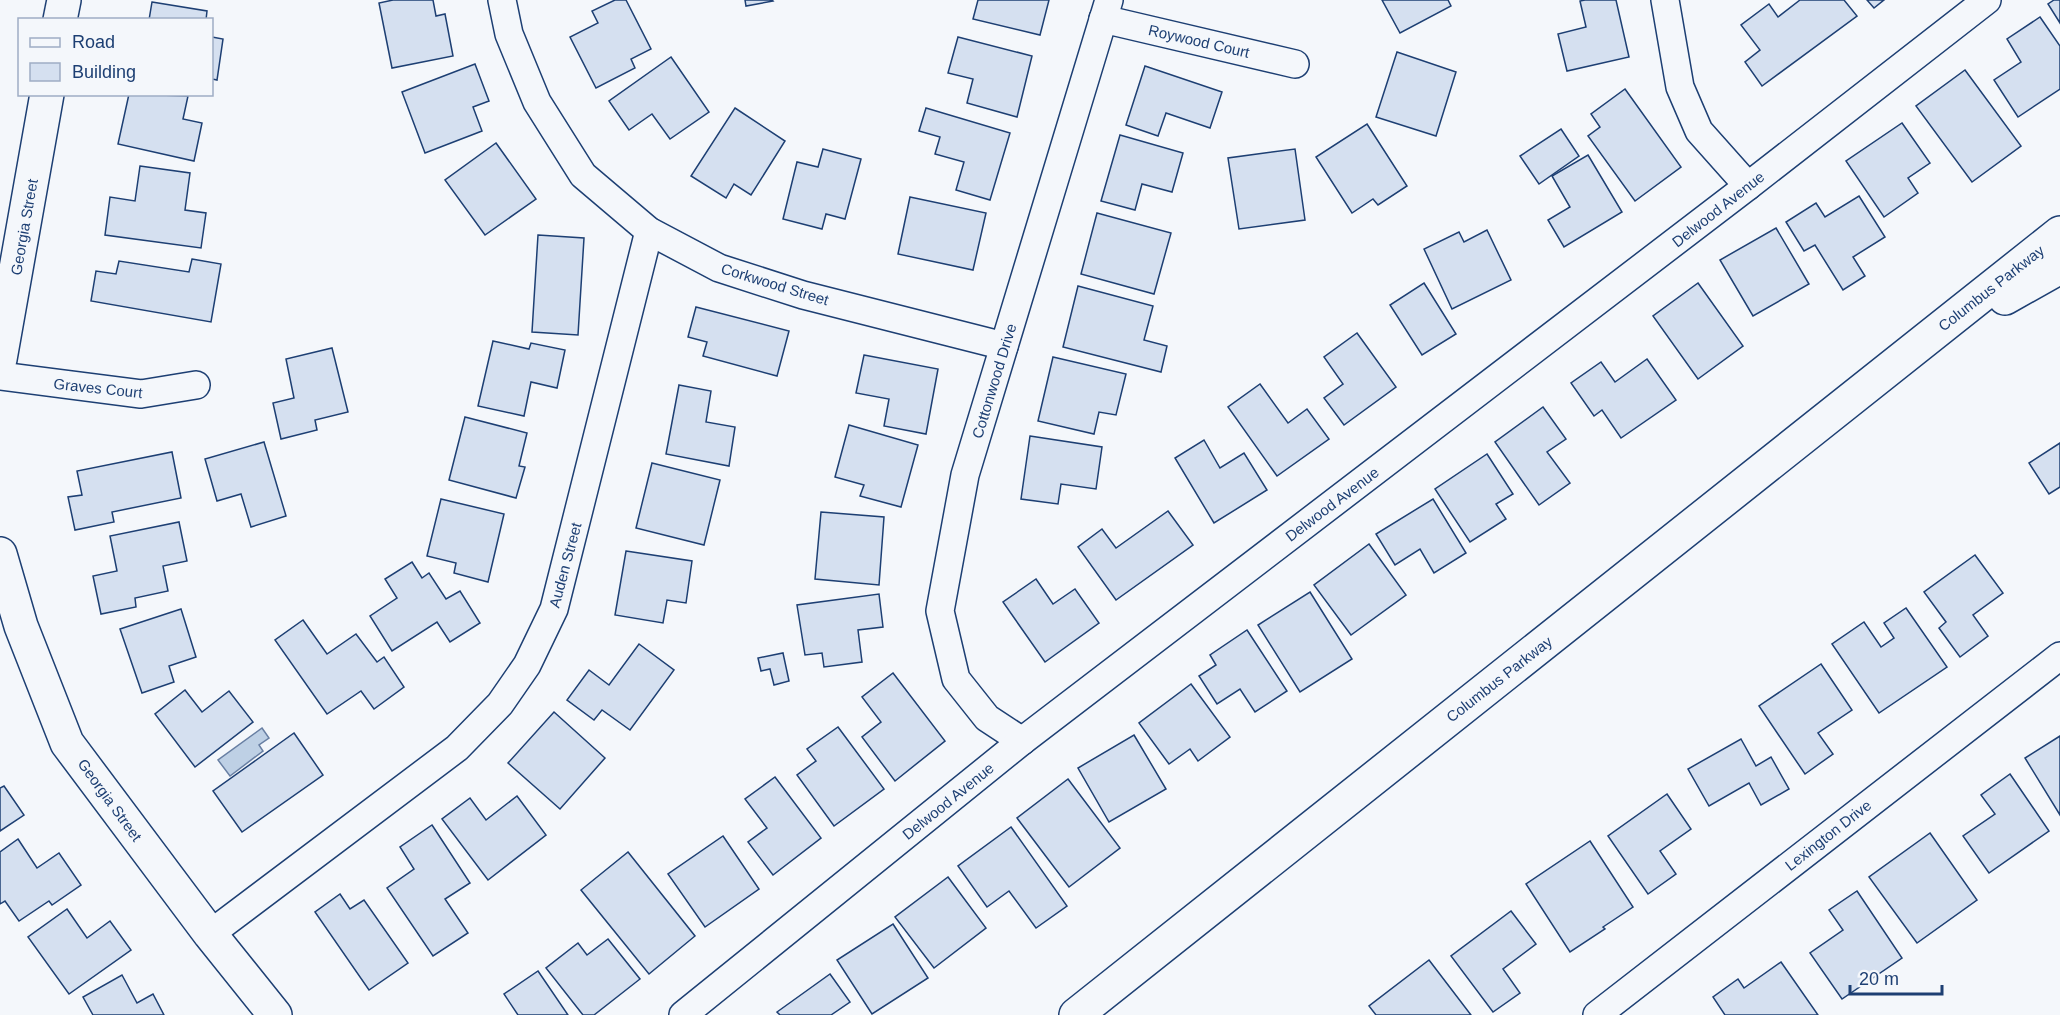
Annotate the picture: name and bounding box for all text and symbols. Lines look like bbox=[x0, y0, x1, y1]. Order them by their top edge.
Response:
legend bbox=[18, 18, 213, 96]
street label: Roywood Court bbox=[1147, 21, 1252, 61]
text: Road bbox=[72, 32, 115, 52]
text: Building bbox=[72, 62, 136, 82]
street label: Delwood Avenue bbox=[1669, 168, 1767, 250]
street label: Georgia Street bbox=[7, 177, 41, 277]
street label: Columbus Parkway bbox=[1935, 241, 2048, 334]
street label: Corkwood Street bbox=[719, 260, 832, 309]
street label: Cottonwood Drive bbox=[968, 322, 1020, 440]
street label: Graves Court bbox=[53, 375, 144, 401]
street label: Delwood Avenue bbox=[1282, 463, 1382, 545]
street label: Auden Street bbox=[545, 520, 585, 609]
street label: Columbus Parkway bbox=[1443, 632, 1556, 725]
street label: Georgia Street bbox=[74, 756, 146, 845]
street label: Delwood Avenue bbox=[899, 759, 997, 843]
street label: Lexington Drive bbox=[1782, 796, 1874, 874]
scale bar bbox=[1850, 958, 1942, 996]
text: 20 m bbox=[1859, 969, 1899, 989]

